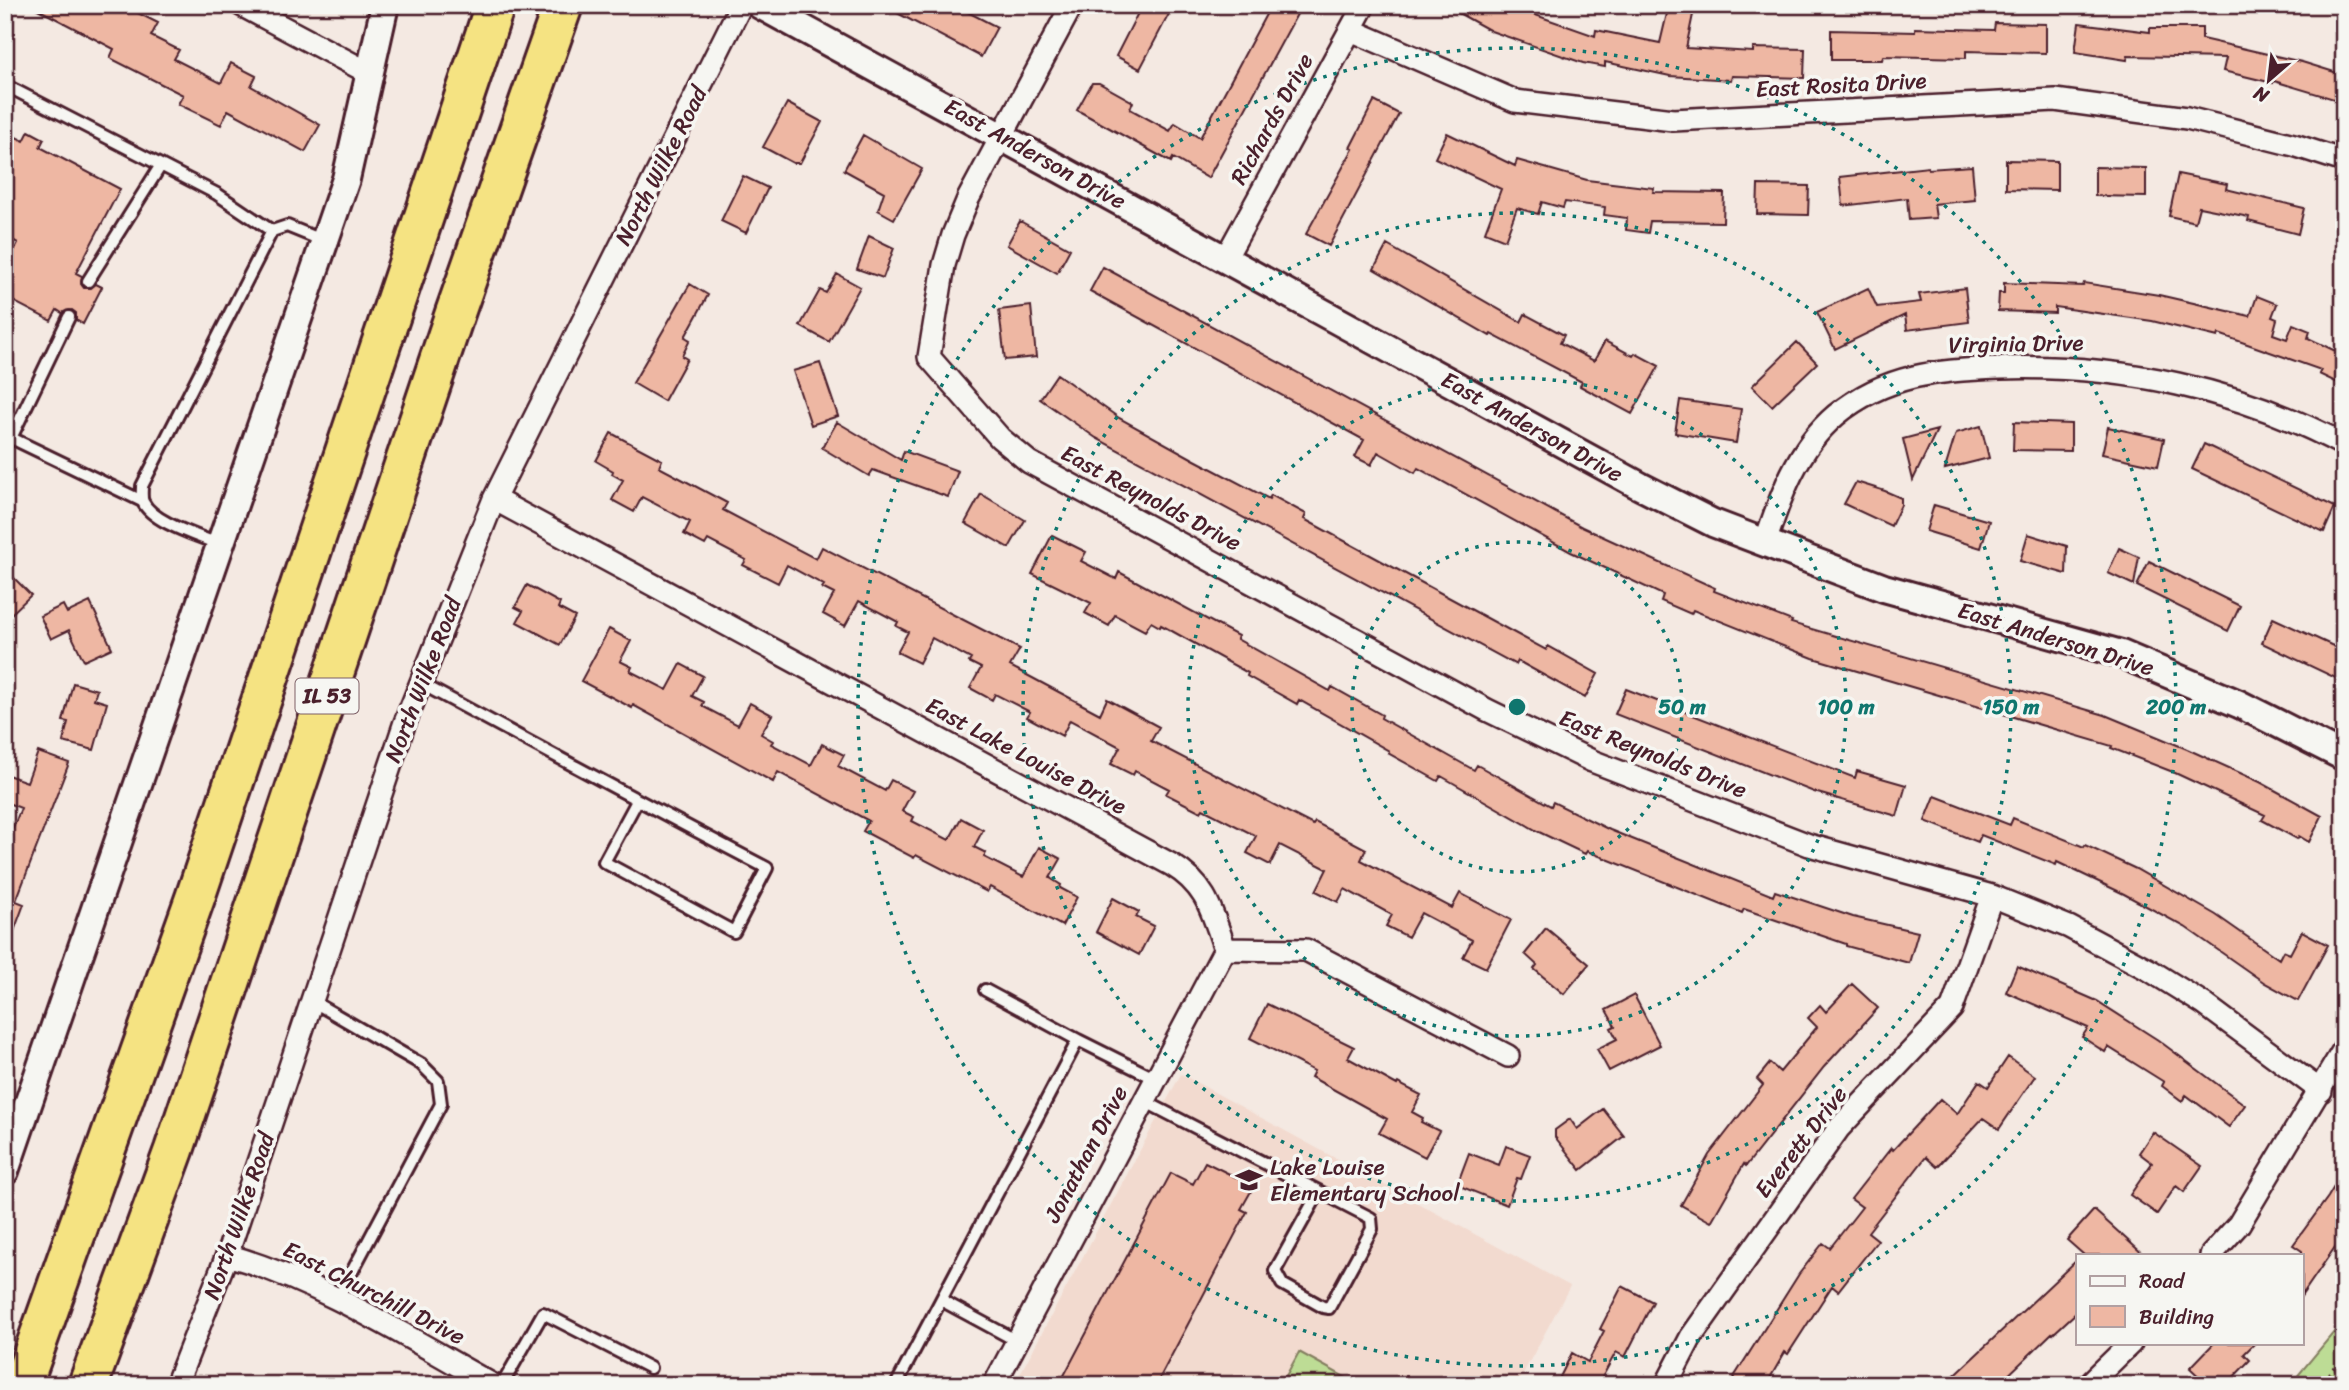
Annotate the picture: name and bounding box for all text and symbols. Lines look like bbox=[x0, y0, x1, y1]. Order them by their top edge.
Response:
street label: Richards Drive bbox=[1219, 45, 1325, 193]
north arrow bbox=[2234, 46, 2304, 116]
street label: East Rosita Drive bbox=[1754, 60, 1928, 110]
street label: North Wilke Road bbox=[603, 77, 720, 253]
text: N bbox=[2247, 77, 2276, 113]
street label: East Anderson Drive bbox=[936, 87, 1134, 221]
street label: Virginia Drive bbox=[1948, 322, 2084, 366]
street label: East Anderson Drive bbox=[1433, 360, 1631, 494]
street label: East Reynolds Drive bbox=[1053, 433, 1249, 563]
street label: North Wilke Road bbox=[373, 589, 474, 769]
street label: East Anderson Drive bbox=[1953, 590, 2159, 688]
road number: IL 53 bbox=[296, 678, 358, 714]
street label: East Lake Louise Drive bbox=[918, 686, 1134, 826]
text: 50 m bbox=[1658, 688, 1707, 726]
text: 100 m bbox=[1817, 688, 1875, 726]
text: 150 m bbox=[1983, 688, 2040, 726]
text: 200 m bbox=[2145, 688, 2207, 726]
centre of rings bbox=[1505, 695, 1529, 719]
street label: East Reynolds Drive bbox=[1553, 698, 1753, 810]
street label: Everett Drive bbox=[1744, 1077, 1858, 1207]
street label: Jonathan Drive bbox=[1032, 1078, 1140, 1231]
street label: North Wilke Road bbox=[191, 1125, 287, 1305]
place label: Lake Louise Elementary School bbox=[1270, 1147, 1460, 1214]
school or university icon: Lake Louise Elementary School bbox=[1234, 1165, 1264, 1195]
street label: East Churchill Drive bbox=[276, 1229, 473, 1357]
legend bbox=[2076, 1254, 2304, 1344]
text: Road bbox=[2139, 1262, 2186, 1300]
text: Building bbox=[2139, 1298, 2215, 1336]

